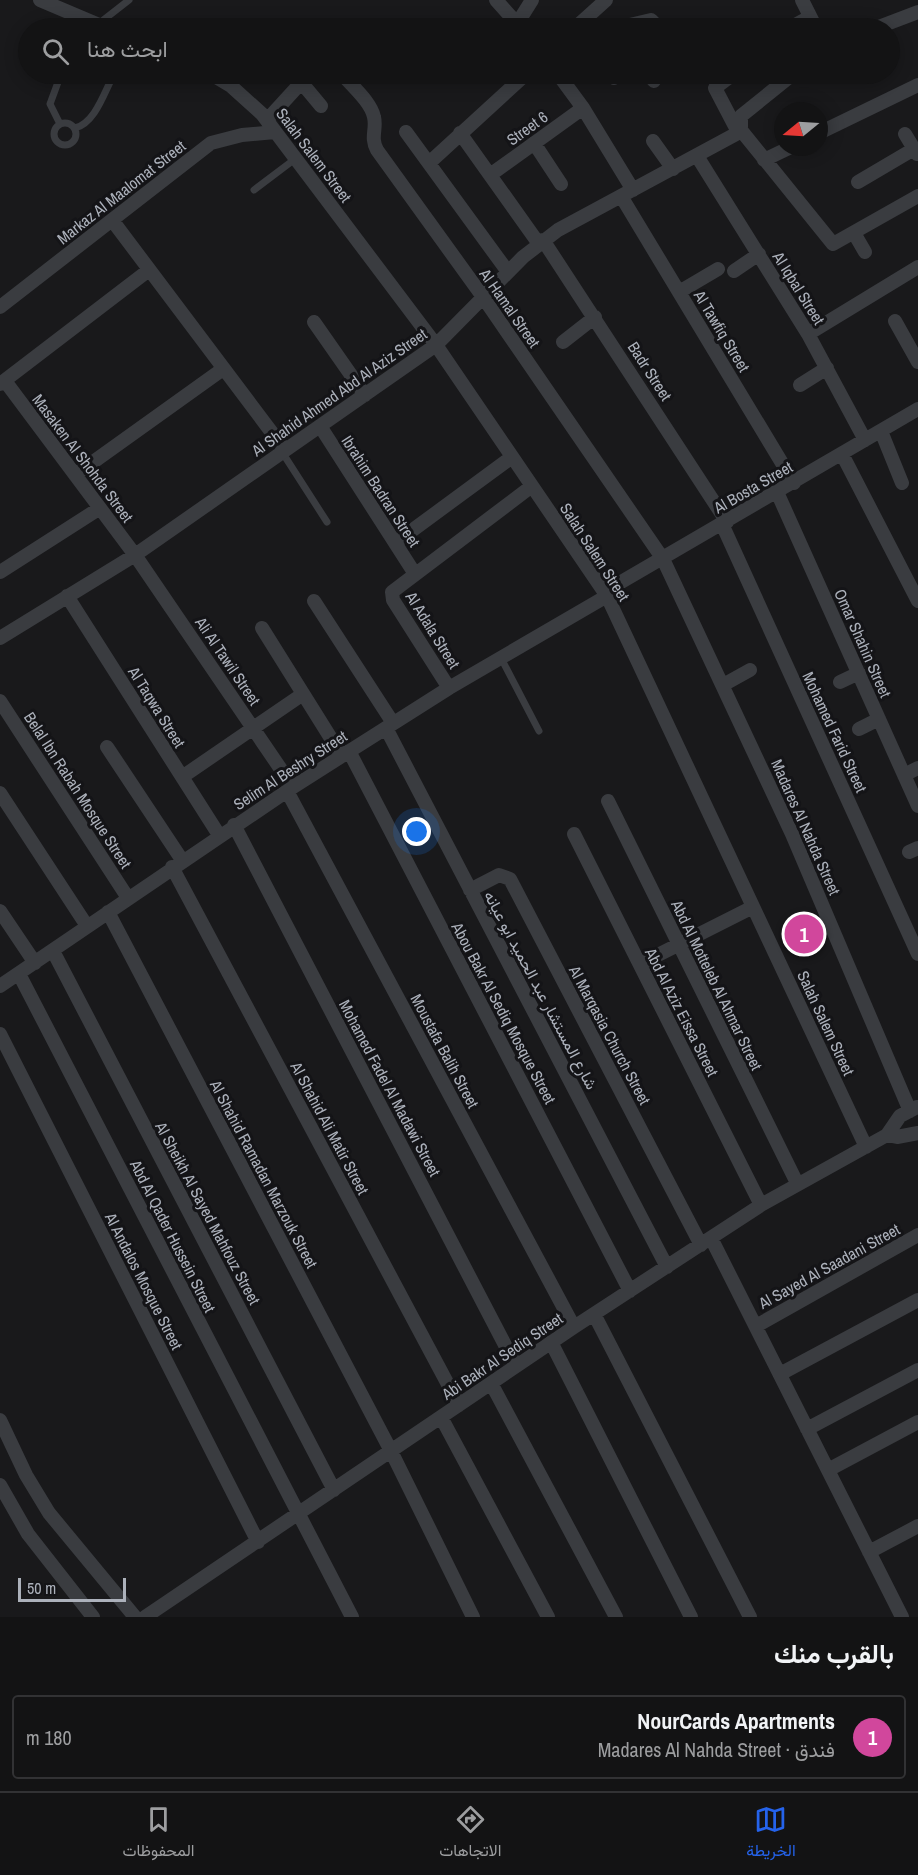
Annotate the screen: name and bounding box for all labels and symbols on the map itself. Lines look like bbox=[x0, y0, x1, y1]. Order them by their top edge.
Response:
north arrow bbox=[774, 102, 828, 156]
street label: Salah Salem Street bbox=[271, 103, 357, 207]
street label: Street 6 bbox=[502, 106, 552, 150]
street label: Markaz Al Maalomat Street bbox=[52, 135, 190, 249]
street label: Al Iqbal Street bbox=[767, 246, 830, 329]
street label: Al Hamal Street bbox=[474, 263, 546, 352]
street label: Al Tawfiq Street bbox=[688, 285, 755, 376]
street label: Al Shahid Ahmed Abd Al Aziz Street bbox=[246, 323, 431, 462]
street label: Badr Street bbox=[623, 337, 677, 405]
street label: Masaken Al Shohda Street bbox=[27, 389, 139, 527]
street label: Ibrahim Badran Street bbox=[337, 431, 426, 551]
street label: Al Bosta Street bbox=[709, 455, 797, 519]
street label: Salah Salem Street bbox=[555, 499, 635, 606]
street label: Omar Shahin Street bbox=[829, 585, 897, 701]
street label: Al Adala Street bbox=[400, 587, 466, 673]
street label: Ali Al Tawil Street bbox=[190, 612, 266, 710]
street label: Al Taqwa Street bbox=[123, 661, 191, 752]
street label: Mohamed Farid Street bbox=[797, 668, 873, 796]
street label: Belal Ibn Rabah Mosque Street bbox=[19, 708, 137, 873]
street label: Selim Al Beshry Street bbox=[229, 725, 351, 815]
street label: Madares Al Nahda Street bbox=[766, 756, 846, 899]
your location bbox=[402, 817, 431, 846]
street label: شارع المستشار عبد الحميد ابو عيانه bbox=[478, 887, 603, 1094]
street label: Abd Al Motteleb Al Ahmar Street bbox=[666, 895, 768, 1074]
pin: 1 bbox=[784, 912, 824, 956]
street label: Abou Bakr Al Sediq Mosque Street bbox=[446, 917, 561, 1108]
street label: Abd Al Aziz Eissa Street bbox=[640, 943, 724, 1080]
street label: Al Marqasia Church Street bbox=[564, 961, 656, 1109]
street label: Salah Salem Street bbox=[792, 967, 860, 1079]
street label: Moustafa Balih Street bbox=[406, 990, 484, 1112]
street label: Mohamed Fadel Al Madawi Street bbox=[334, 996, 446, 1180]
street label: Al Shahid Ali Matir Street bbox=[285, 1057, 374, 1199]
street label: Al Shahid Ramadan Marzouk Street bbox=[205, 1075, 323, 1272]
street label: Al Sheikh Al Sayed Mahfouz Street bbox=[150, 1117, 266, 1309]
street label: Abd Al Qader Hussein Street bbox=[124, 1155, 221, 1316]
street label: Al Andalos Mosque Street bbox=[99, 1208, 188, 1354]
street label: Al Sayed Al Saadani Street bbox=[754, 1218, 904, 1314]
street label: Abi Bakr Al Sediq Street bbox=[436, 1307, 567, 1405]
scale bar bbox=[18, 1575, 126, 1602]

